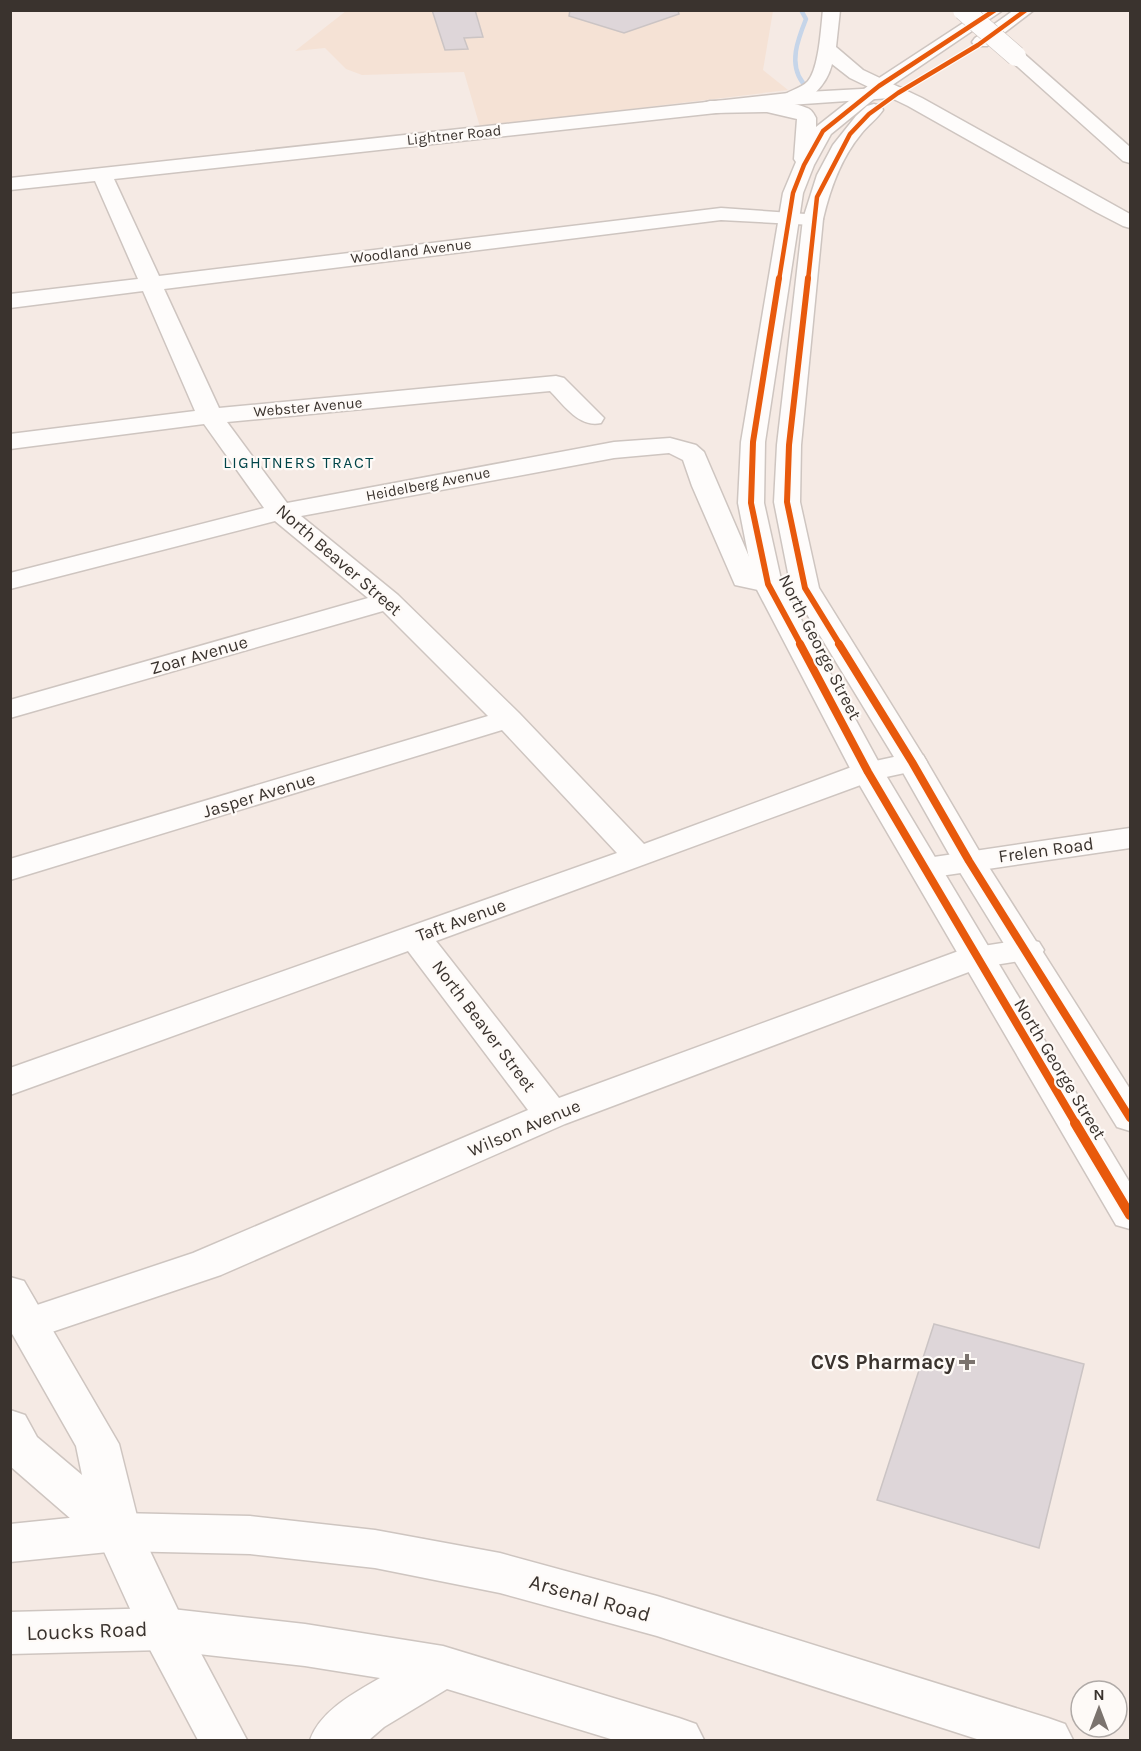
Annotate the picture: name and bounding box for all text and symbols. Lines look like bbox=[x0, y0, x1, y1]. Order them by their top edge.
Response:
street label: Lightner Road bbox=[406, 121, 502, 149]
street label: Woodland Avenue bbox=[350, 235, 472, 267]
street label: Webster Avenue bbox=[253, 393, 363, 421]
district label: LIGHTNERS TRACT bbox=[223, 453, 375, 472]
street label: Heidelberg Avenue bbox=[364, 463, 492, 505]
street label: North Beaver Street bbox=[272, 499, 407, 621]
street label: North George Street bbox=[774, 570, 866, 724]
street label: Zoar Avenue bbox=[148, 631, 250, 679]
street label: Jasper Avenue bbox=[200, 767, 318, 823]
street label: Frelen Road bbox=[997, 832, 1095, 868]
street label: Taft Avenue bbox=[413, 894, 509, 946]
street label: North Beaver Street bbox=[427, 956, 541, 1096]
street label: North George Street bbox=[1009, 995, 1111, 1144]
street label: Wilson Avenue bbox=[464, 1094, 584, 1162]
place label: CVS Pharmacy bbox=[811, 1350, 955, 1374]
marker: CVS Pharmacy bbox=[960, 1355, 974, 1369]
street label: Arsenal Road bbox=[527, 1569, 653, 1627]
street label: Loucks Road bbox=[26, 1617, 148, 1645]
north arrow bbox=[1069, 1679, 1129, 1739]
text: N bbox=[1093, 1685, 1105, 1704]

